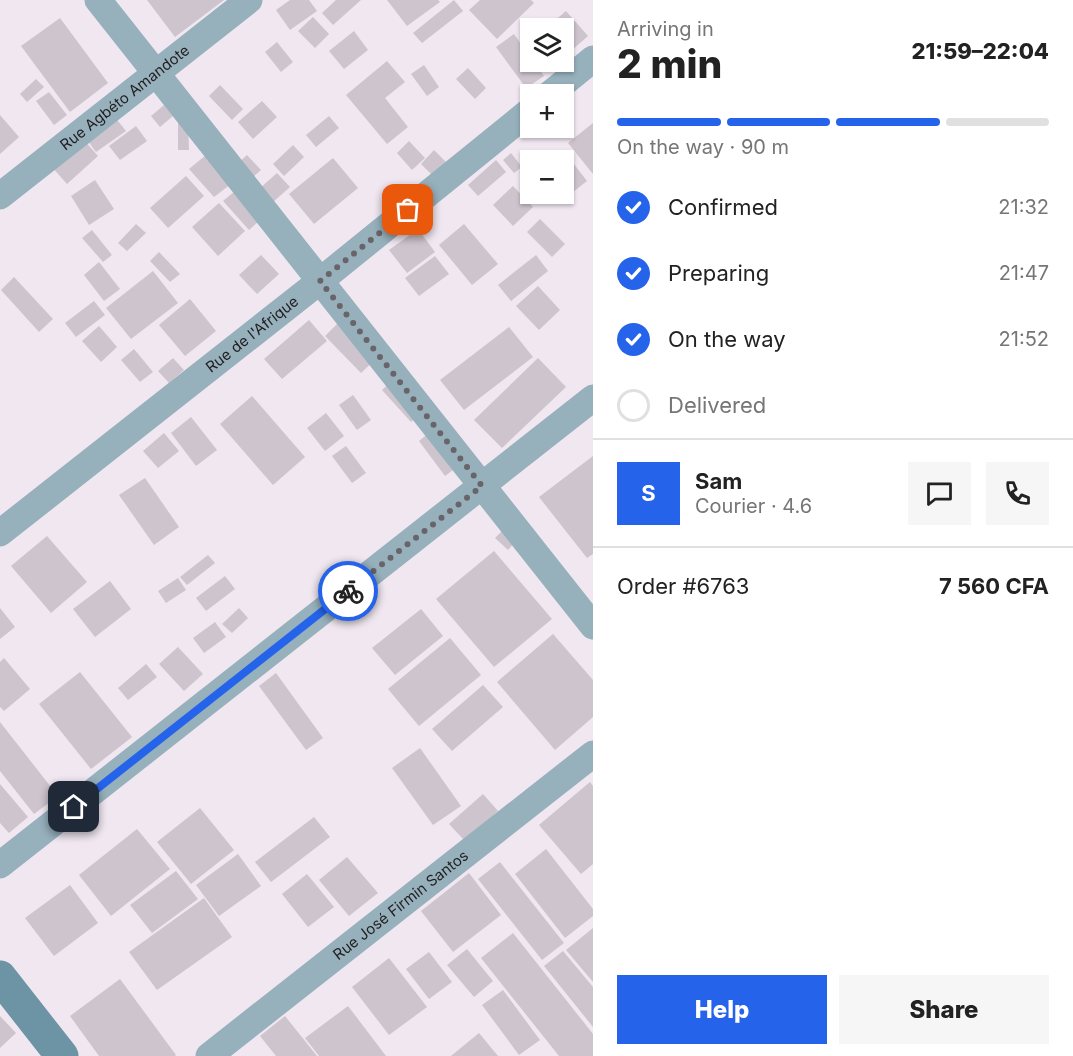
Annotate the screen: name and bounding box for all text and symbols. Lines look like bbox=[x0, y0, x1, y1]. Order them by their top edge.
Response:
text: Arriving in bbox=[617, 17, 714, 41]
map controls bbox=[520, 18, 574, 204]
button: layers bbox=[520, 18, 574, 72]
text: 21:59–22:04 bbox=[911, 38, 1049, 64]
street label: Rue Agbéto Amandote bbox=[56, 40, 193, 154]
text: 2 min bbox=[617, 40, 722, 87]
button: + bbox=[520, 84, 574, 138]
text: On the way · 90 m bbox=[617, 135, 789, 159]
button: − bbox=[520, 150, 574, 204]
pin bbox=[382, 184, 433, 235]
icon: check bbox=[617, 191, 650, 224]
icon: bag bbox=[391, 193, 424, 226]
text: Confirmed bbox=[668, 194, 778, 220]
text: 21:32 bbox=[998, 195, 1049, 219]
icon: check bbox=[617, 257, 650, 290]
text: Preparing bbox=[668, 260, 769, 286]
text: 21:47 bbox=[999, 261, 1049, 285]
street label: Rue de l'Afrique bbox=[202, 292, 302, 376]
icon: check bbox=[617, 323, 650, 356]
text: On the way bbox=[668, 326, 786, 352]
text: 21:52 bbox=[999, 327, 1049, 351]
text: Delivered bbox=[668, 392, 766, 418]
button: chat bbox=[908, 462, 971, 525]
button: phone bbox=[986, 462, 1049, 525]
text: Sam bbox=[695, 468, 742, 494]
text: S bbox=[641, 480, 656, 506]
text: Courier · 4.6 bbox=[695, 494, 812, 518]
courier bbox=[318, 561, 378, 621]
text: Order #6763 bbox=[617, 573, 749, 599]
text: 7 560 CFA bbox=[939, 573, 1049, 599]
icon: bike bbox=[332, 575, 365, 608]
pin bbox=[48, 781, 99, 832]
icon: home bbox=[57, 790, 90, 823]
street label: Rue José Firmin Santos bbox=[329, 846, 472, 964]
button: Help bbox=[617, 975, 827, 1044]
button: Share bbox=[839, 975, 1049, 1044]

